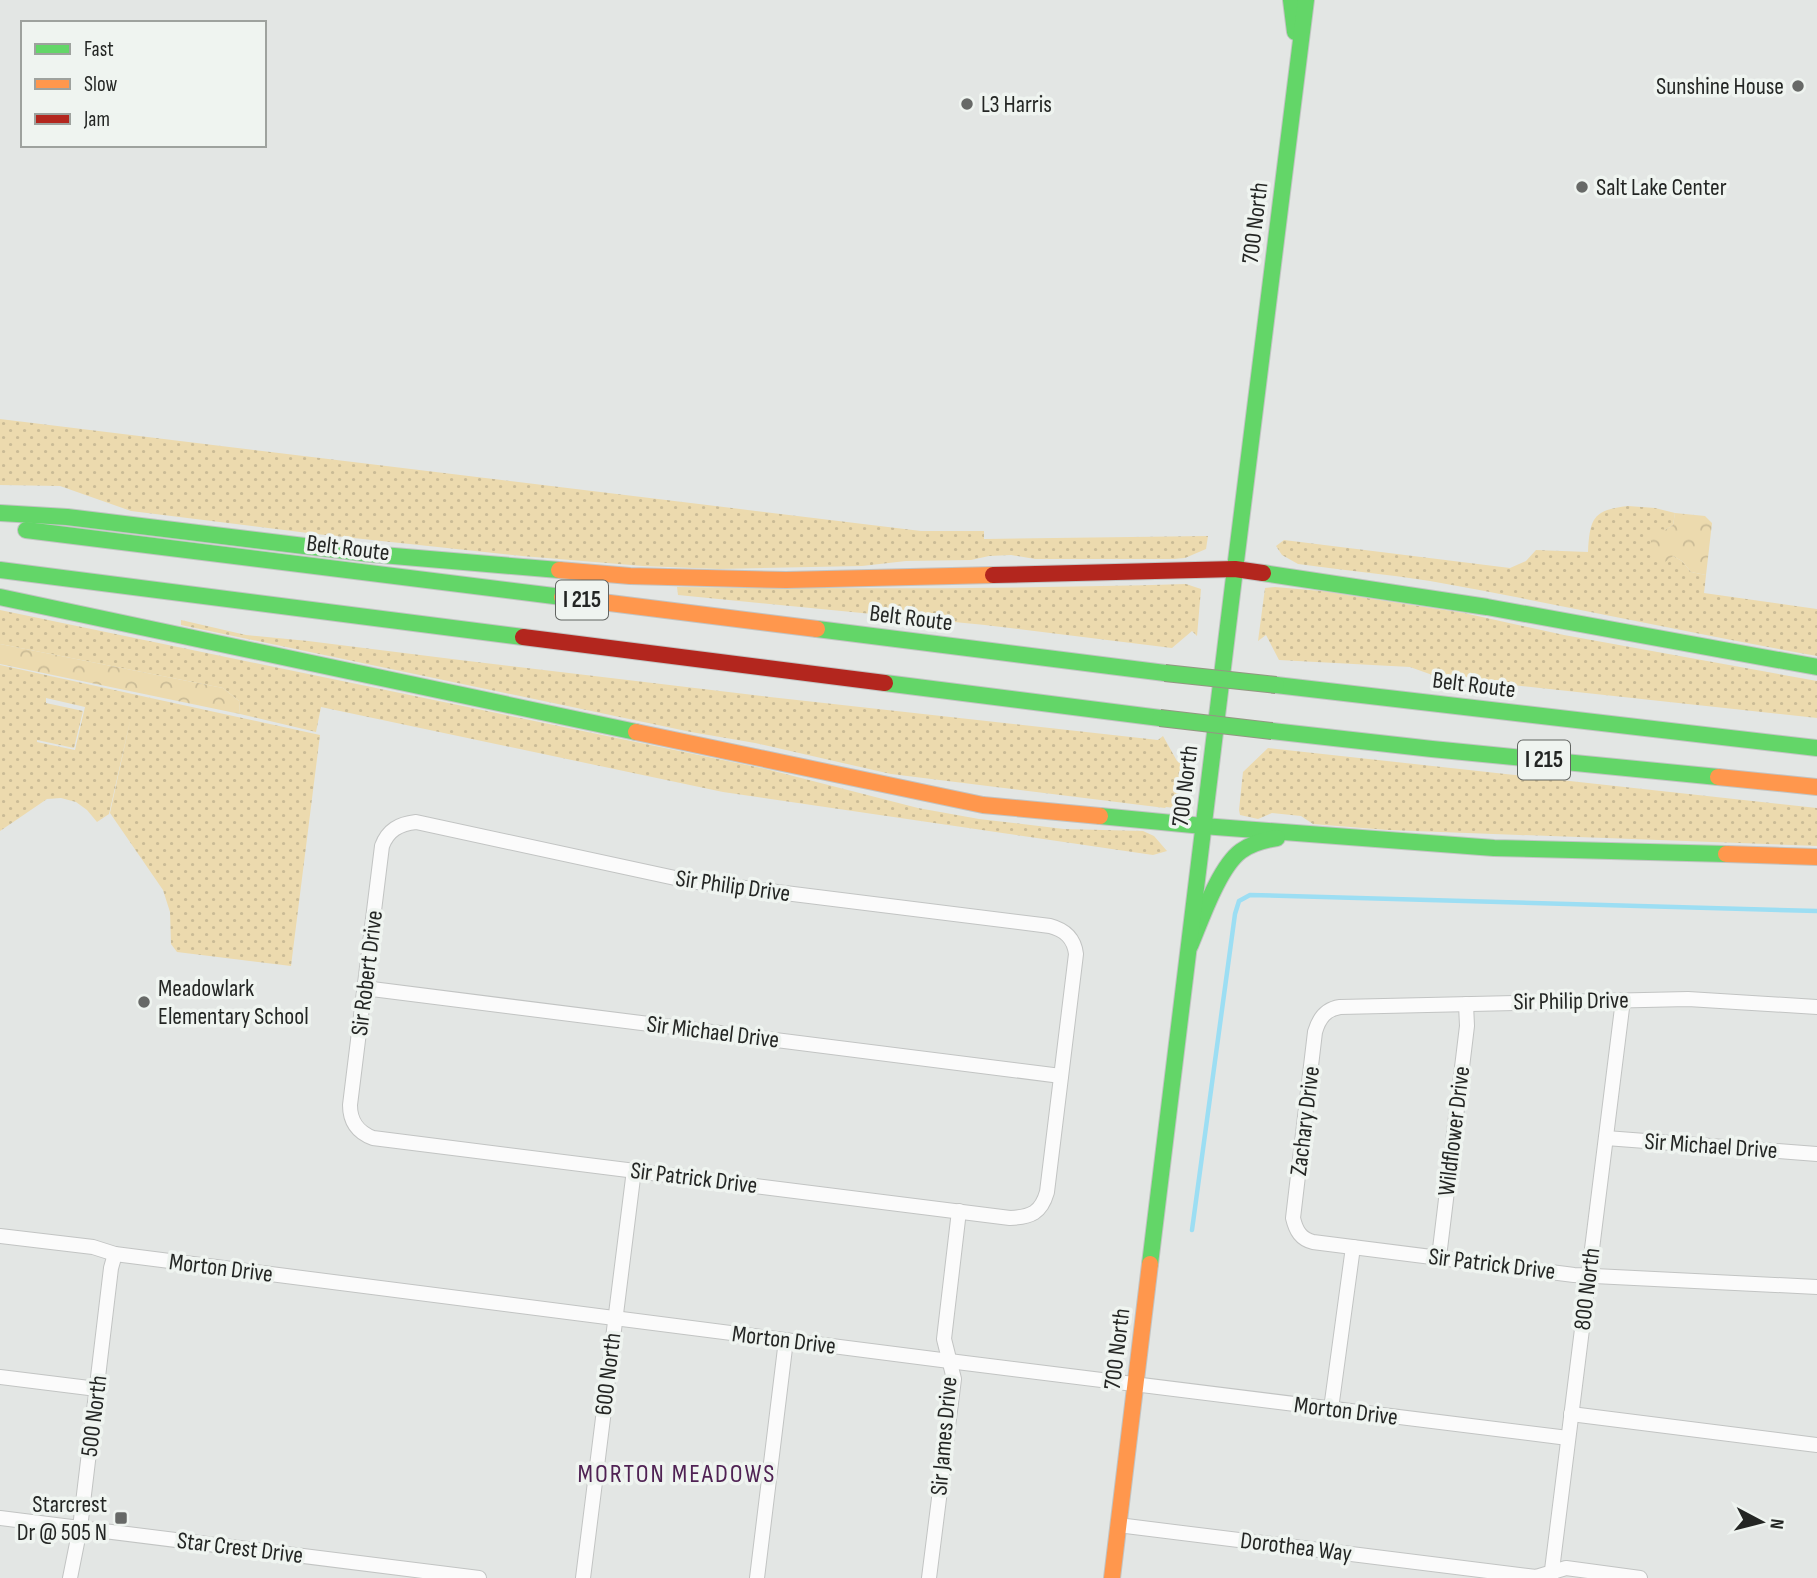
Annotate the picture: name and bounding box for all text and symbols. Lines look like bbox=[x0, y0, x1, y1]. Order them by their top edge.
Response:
legend bbox=[21, 21, 266, 147]
text: Fast bbox=[84, 37, 114, 62]
text: Slow bbox=[84, 72, 118, 97]
place label: Sunshine House bbox=[1656, 72, 1784, 101]
marker: Sunshine House bbox=[1790, 78, 1806, 94]
place label: L3 Harris bbox=[981, 90, 1052, 119]
marker: L3 Harris bbox=[959, 96, 975, 112]
text: Jam bbox=[83, 107, 110, 132]
place label: Salt Lake Center bbox=[1596, 173, 1727, 202]
marker: Salt Lake Center bbox=[1574, 179, 1590, 195]
street label: 700 North bbox=[1236, 181, 1274, 265]
street label: Belt Route bbox=[305, 529, 391, 567]
road number: I 215 bbox=[556, 580, 608, 620]
street label: Belt Route bbox=[868, 599, 954, 637]
street label: Belt Route bbox=[1431, 666, 1517, 704]
road number: I 215 bbox=[1518, 740, 1570, 780]
street label: 700 North bbox=[1166, 744, 1204, 828]
street label: Sir Philip Drive bbox=[674, 864, 792, 908]
street label: Sir Robert Drive bbox=[345, 909, 389, 1037]
place label: Meadowlark Elementary School bbox=[158, 974, 309, 1031]
street label: Sir Philip Drive bbox=[1513, 985, 1629, 1017]
marker: Meadowlark Elementary School bbox=[136, 994, 152, 1010]
street label: Sir Michael Drive bbox=[645, 1009, 781, 1055]
street label: Wildflower Drive bbox=[1432, 1064, 1476, 1198]
street label: Zachary Drive bbox=[1284, 1065, 1326, 1177]
street label: Sir Michael Drive bbox=[1644, 1127, 1778, 1165]
street label: Sir Patrick Drive bbox=[629, 1156, 759, 1200]
street label: Sir Patrick Drive bbox=[1427, 1242, 1557, 1286]
street label: 800 North bbox=[1568, 1246, 1606, 1332]
street label: Morton Drive bbox=[167, 1247, 275, 1289]
street label: 700 North bbox=[1098, 1307, 1136, 1391]
street label: Morton Drive bbox=[730, 1319, 838, 1361]
street label: 600 North bbox=[589, 1331, 627, 1417]
street label: 500 North bbox=[75, 1374, 113, 1458]
street label: Sir James Drive bbox=[924, 1375, 964, 1497]
street label: Morton Drive bbox=[1292, 1390, 1400, 1432]
district label: MORTON MEADOWS bbox=[578, 1459, 776, 1490]
north arrow bbox=[1726, 1487, 1796, 1557]
place label: Starcrest Dr @ 505 N bbox=[17, 1490, 107, 1547]
marker: Starcrest Dr @ 505 N bbox=[113, 1510, 129, 1526]
text: N bbox=[1764, 1517, 1788, 1530]
street label: Star Crest Drive bbox=[175, 1526, 305, 1570]
street label: Dorothea Way bbox=[1239, 1526, 1353, 1568]

